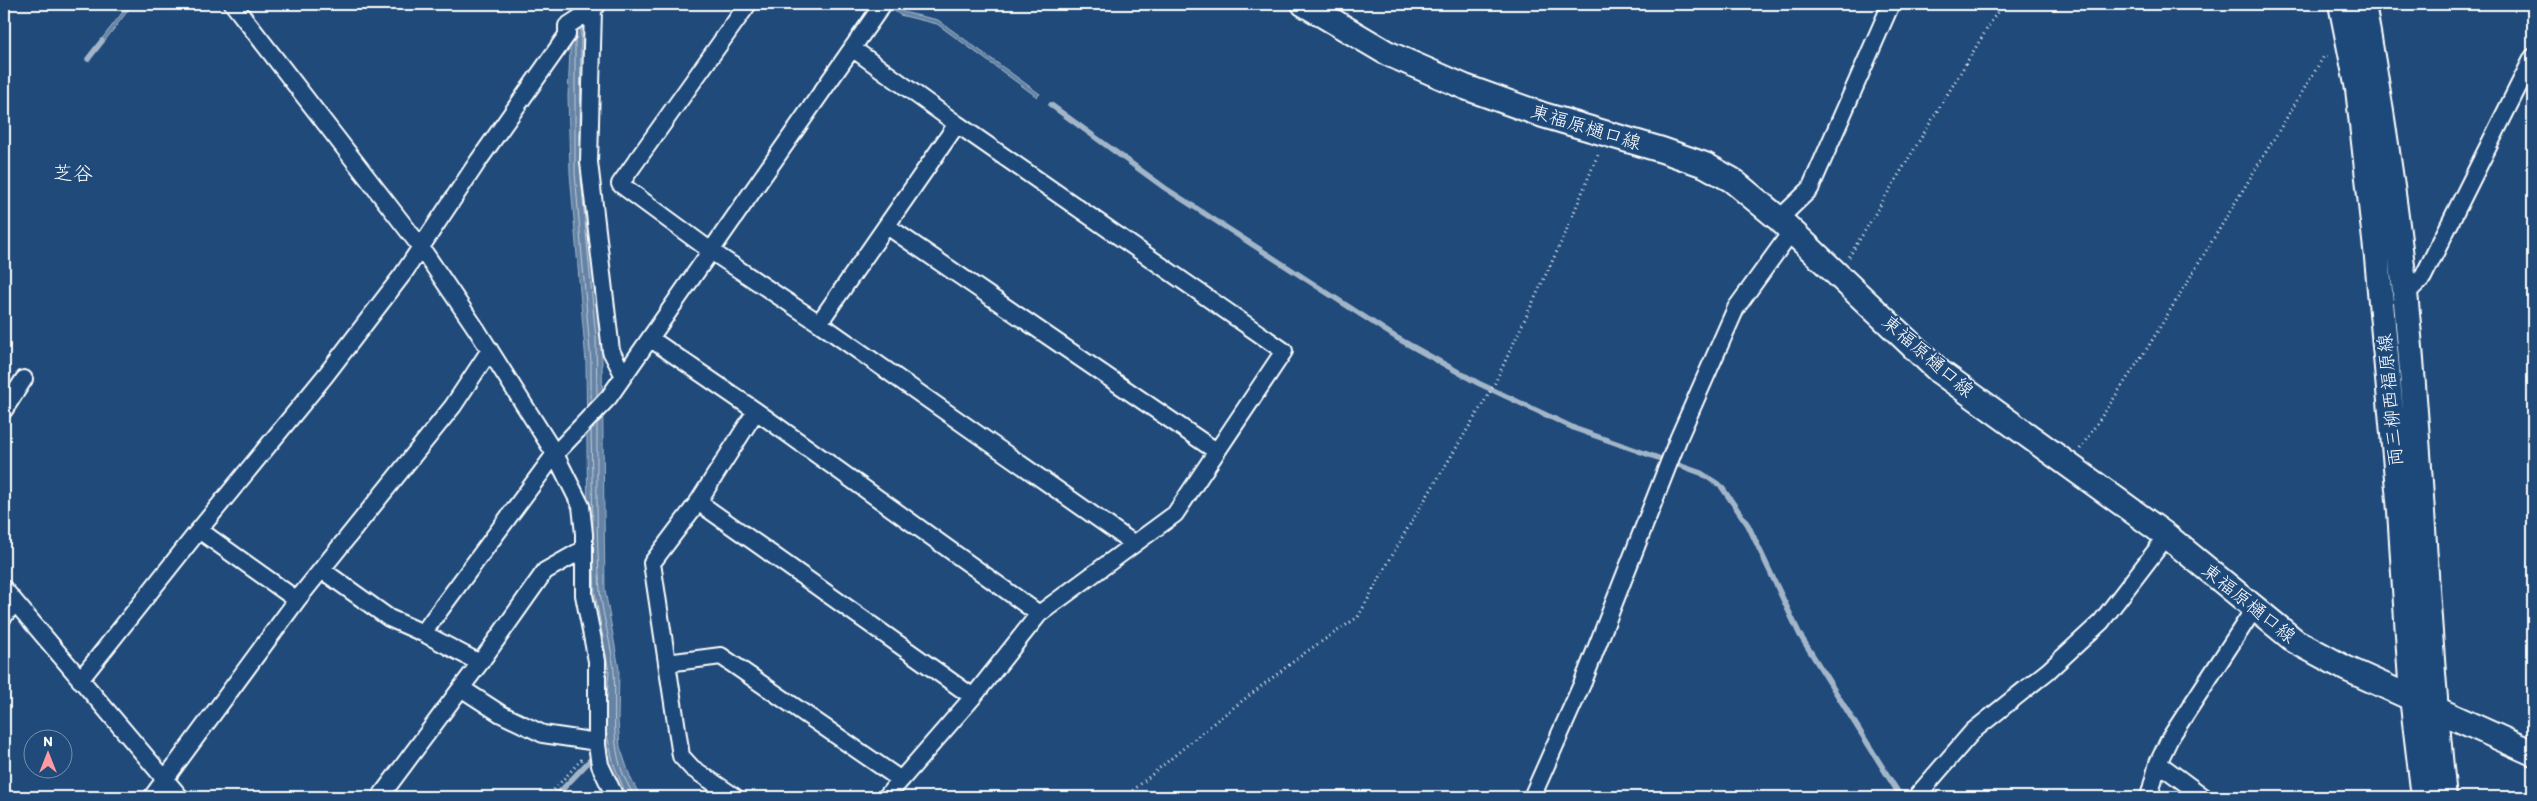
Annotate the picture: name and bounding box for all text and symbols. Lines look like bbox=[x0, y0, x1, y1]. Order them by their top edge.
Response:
street label: 東福原樋口線 bbox=[1528, 99, 1644, 155]
district label: 芝谷 bbox=[53, 161, 93, 185]
street label: 東福原樋口線 bbox=[1877, 310, 1979, 402]
street label: 両三柳西福原線 bbox=[2373, 333, 2407, 467]
street label: 東福原樋口線 bbox=[2197, 558, 2301, 648]
north arrow bbox=[22, 728, 72, 778]
text: N bbox=[43, 733, 53, 750]

